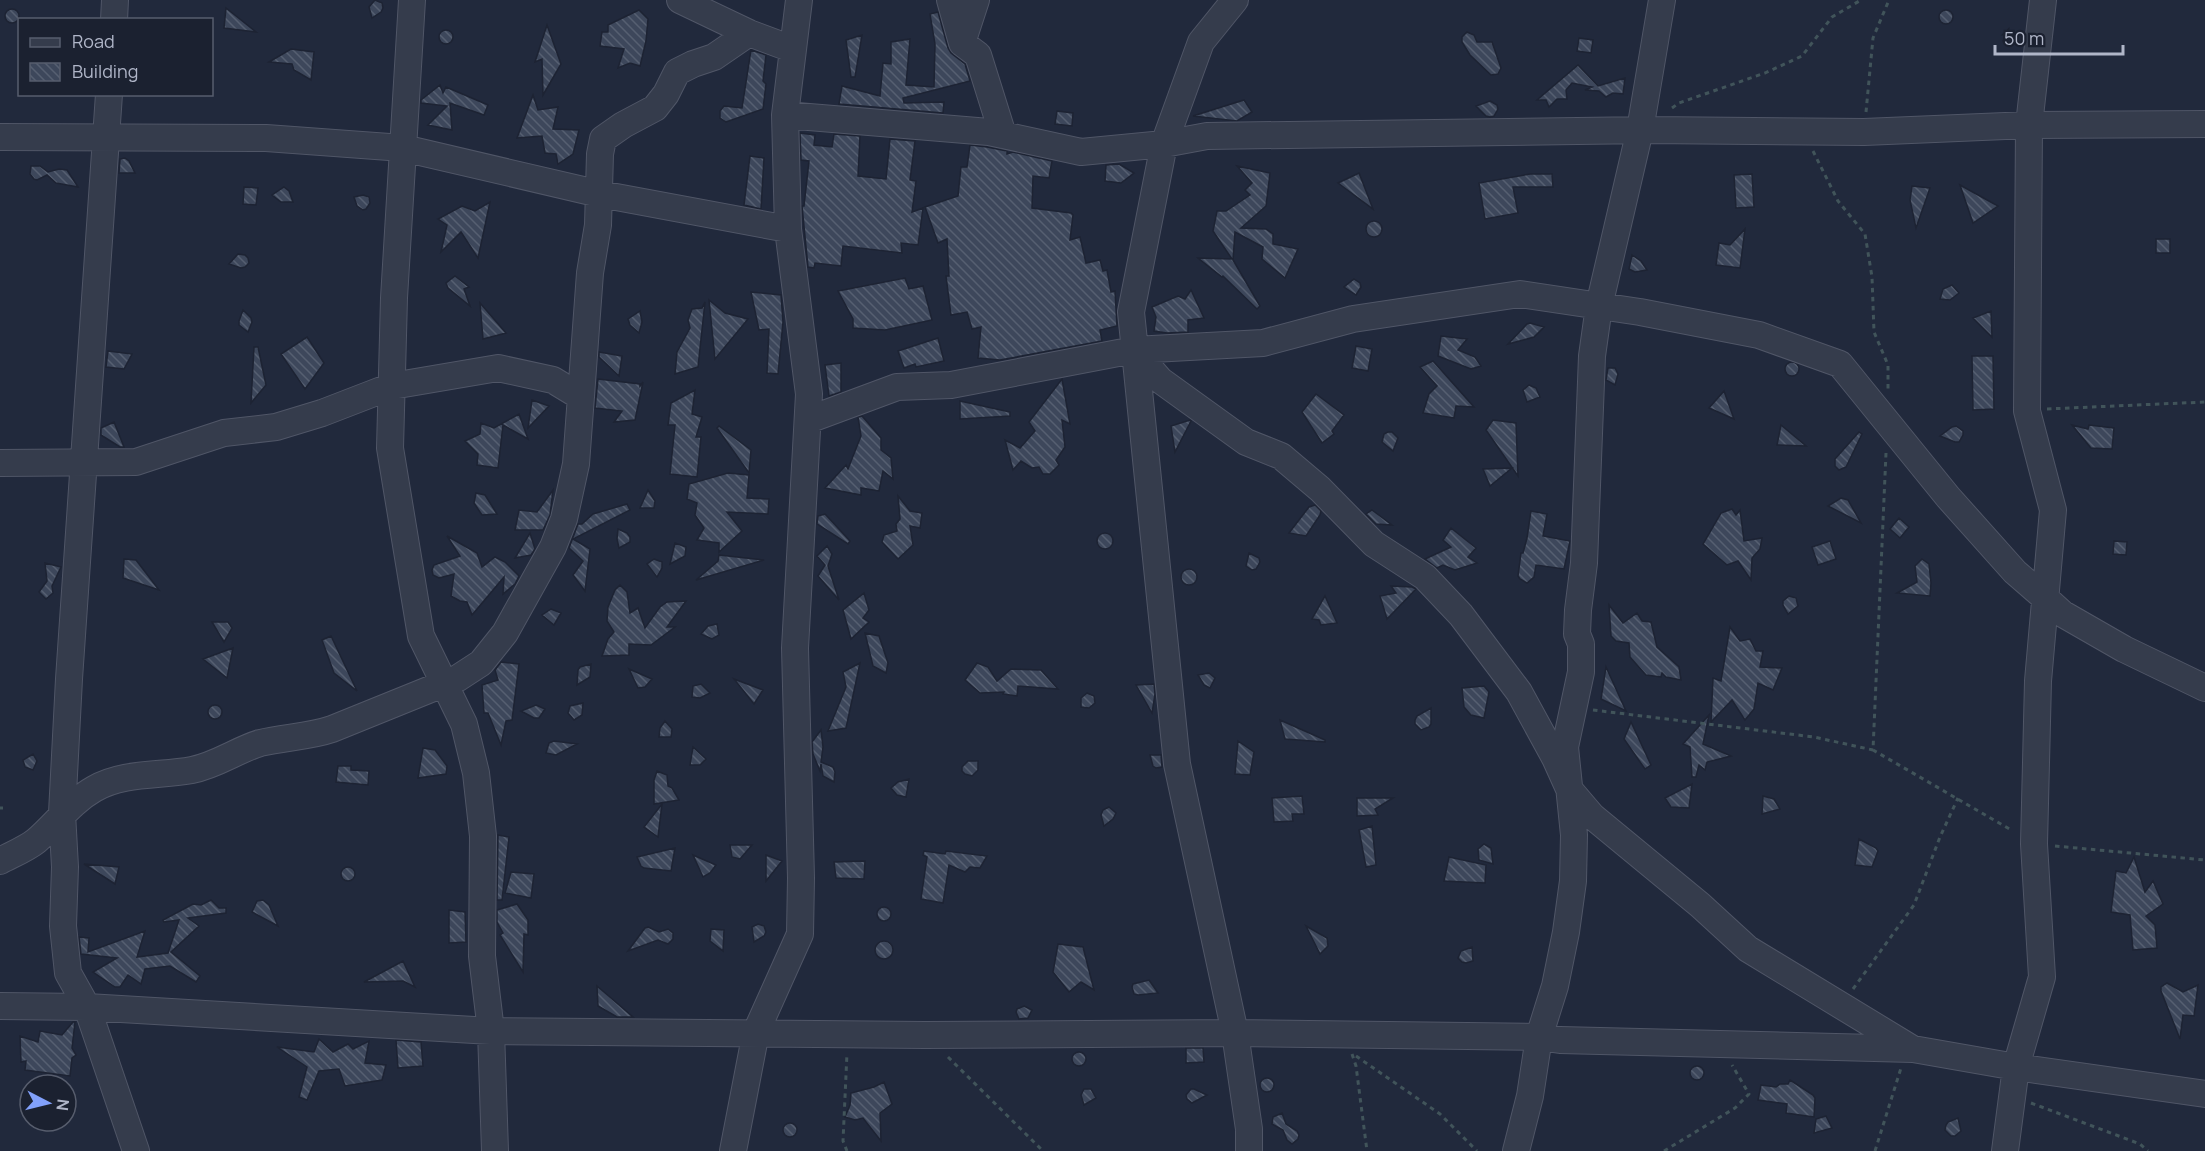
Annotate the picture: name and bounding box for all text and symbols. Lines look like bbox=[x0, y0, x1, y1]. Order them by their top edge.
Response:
legend bbox=[18, 18, 213, 96]
scale bar bbox=[1995, 18, 2122, 56]
text: 50 m bbox=[2004, 26, 2044, 50]
text: Road bbox=[72, 29, 115, 53]
text: Building bbox=[72, 59, 138, 83]
north arrow bbox=[18, 1073, 78, 1133]
text: N bbox=[51, 1098, 75, 1112]

